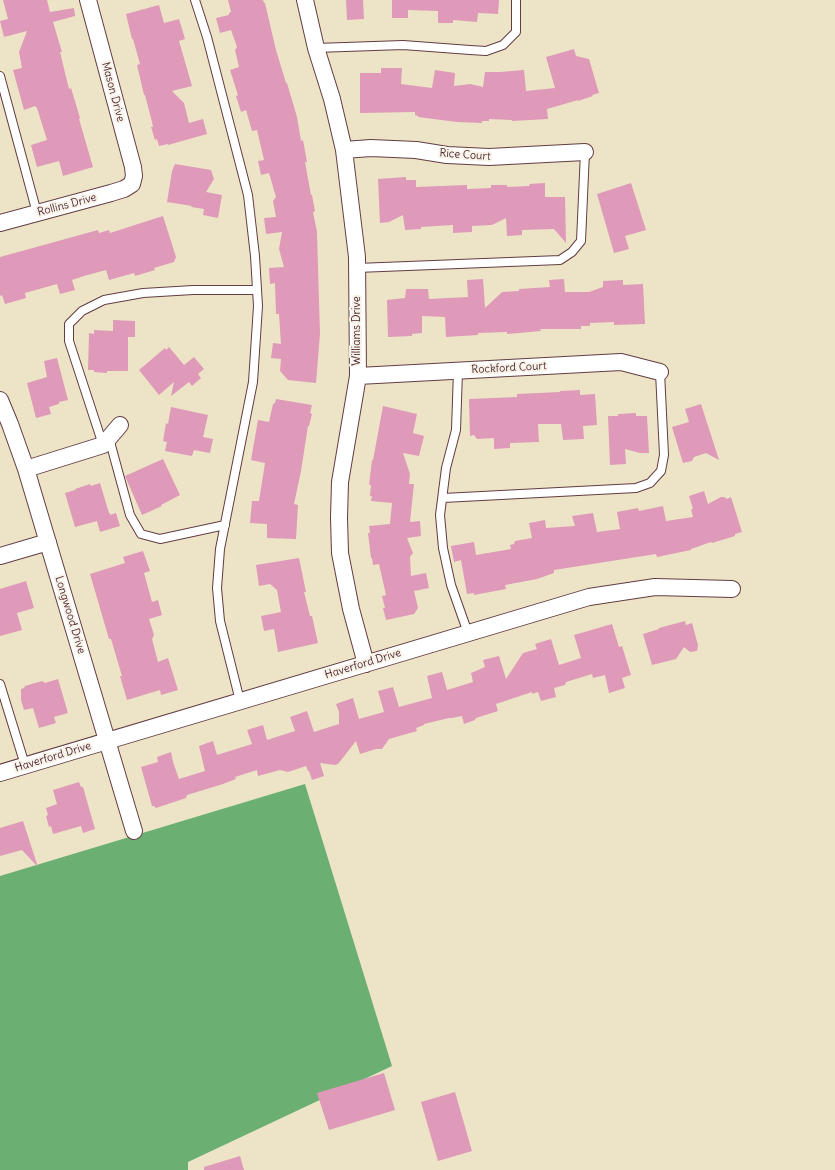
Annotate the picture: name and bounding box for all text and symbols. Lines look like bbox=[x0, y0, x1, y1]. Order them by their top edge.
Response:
street label: Mason Drive bbox=[99, 61, 127, 123]
street label: Rice Court bbox=[439, 147, 491, 163]
street label: Rollins Drive bbox=[36, 191, 98, 219]
street label: Williams Drive bbox=[350, 296, 364, 366]
street label: Rockford Court bbox=[471, 359, 547, 377]
street label: Longwood Drive bbox=[52, 575, 88, 655]
street label: Haverford Drive bbox=[323, 646, 403, 682]
street label: Haverford Drive bbox=[13, 739, 93, 775]

